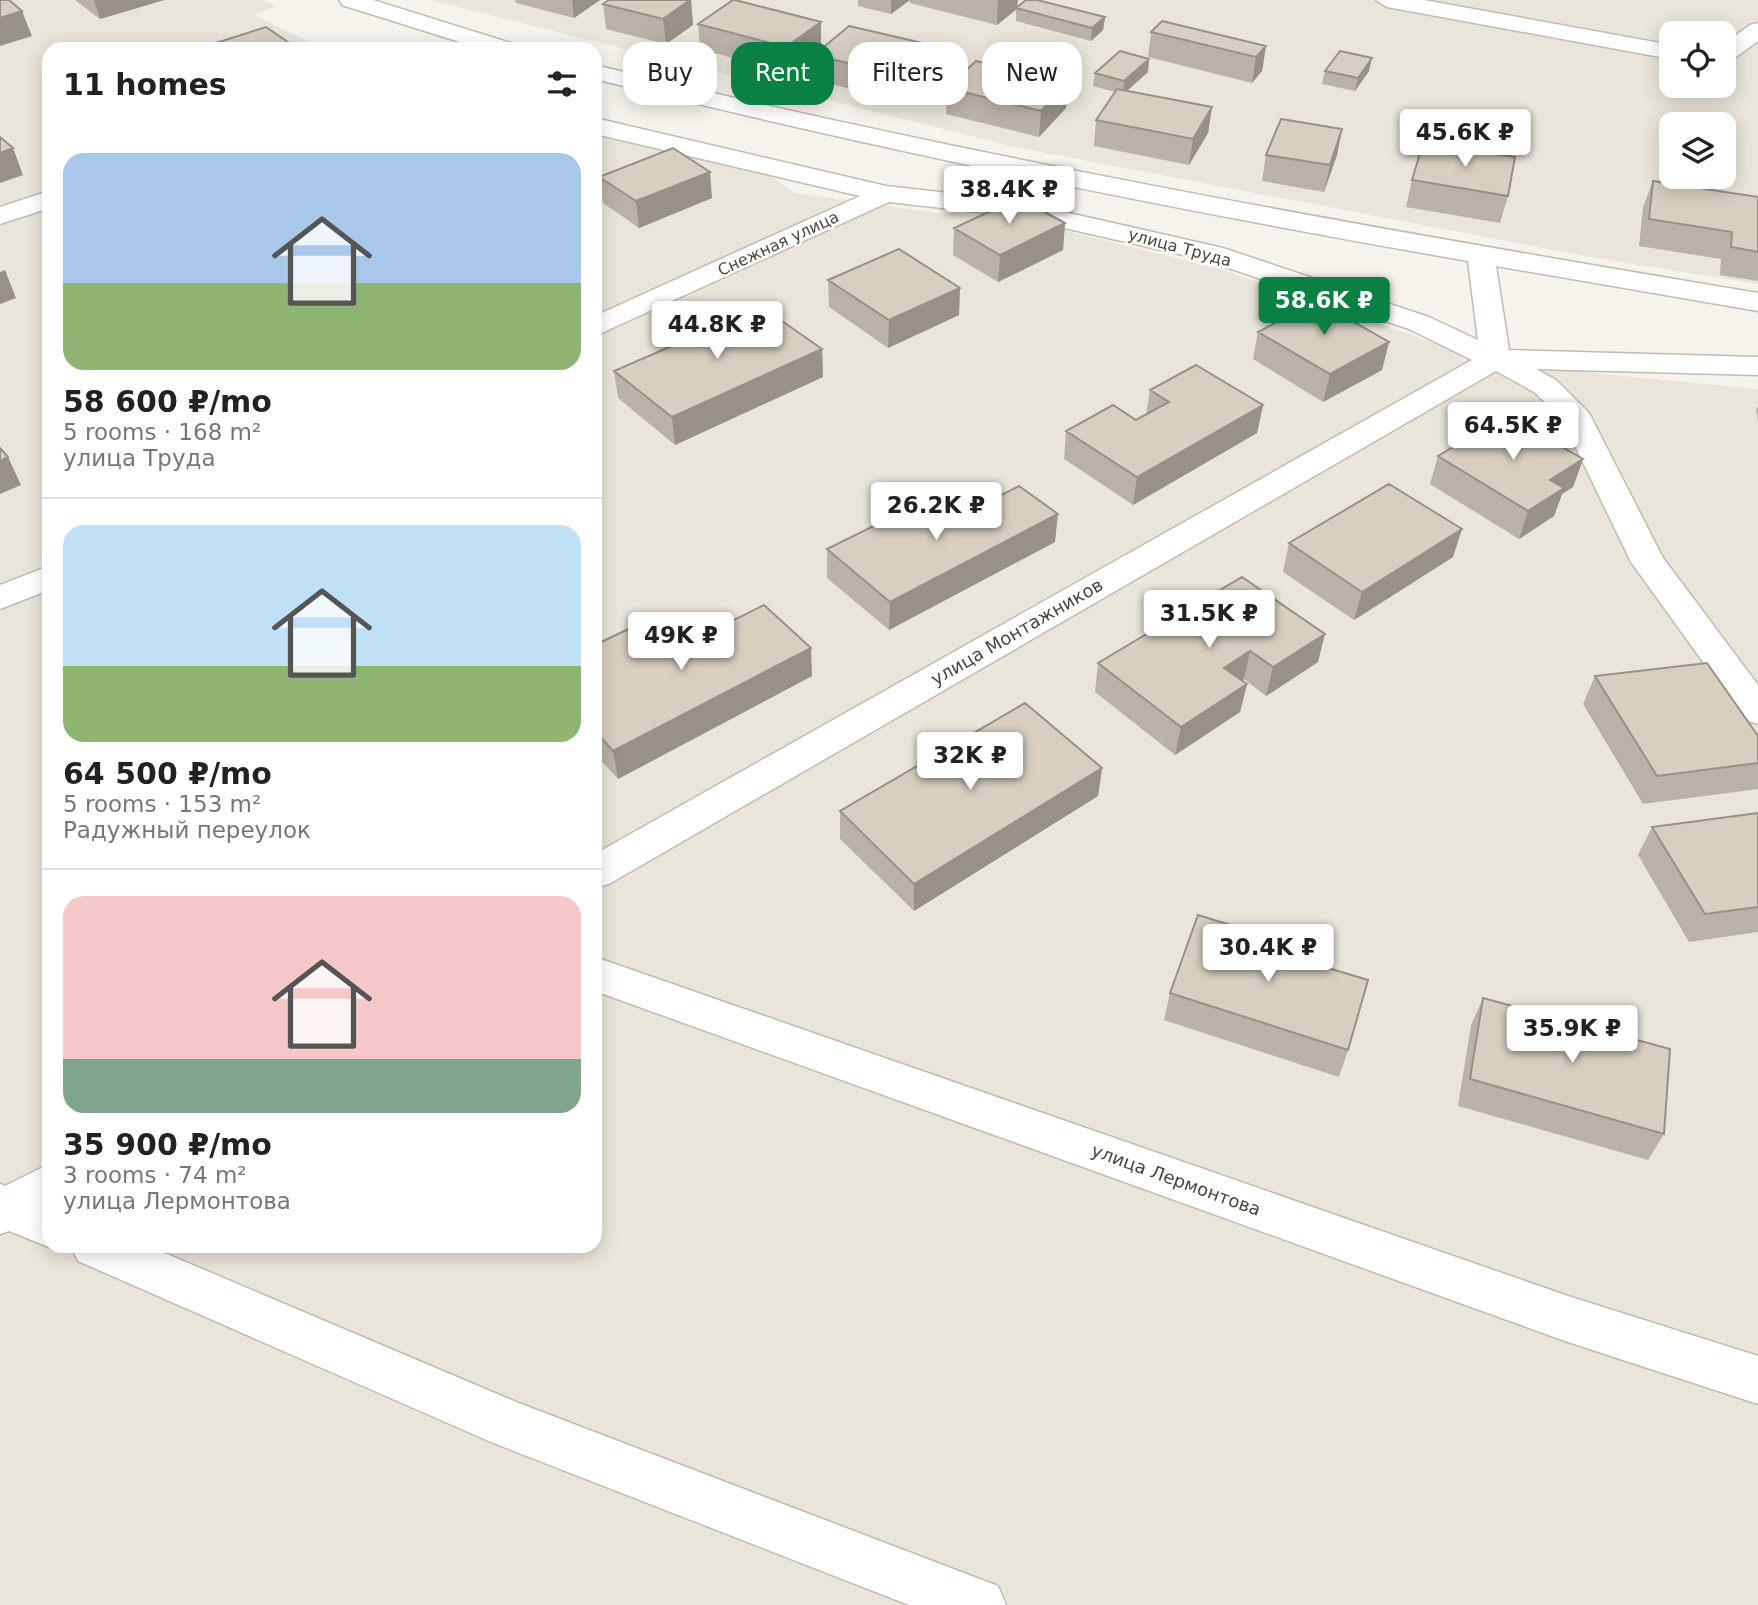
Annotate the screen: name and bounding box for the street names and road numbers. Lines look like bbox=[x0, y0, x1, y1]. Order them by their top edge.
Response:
street label: Снежная улица bbox=[715, 207, 842, 280]
street label: улица Труда bbox=[1126, 225, 1234, 270]
street label: улица Монтажников bbox=[927, 574, 1106, 689]
street label: улица Лермонтова bbox=[1089, 1139, 1264, 1220]

